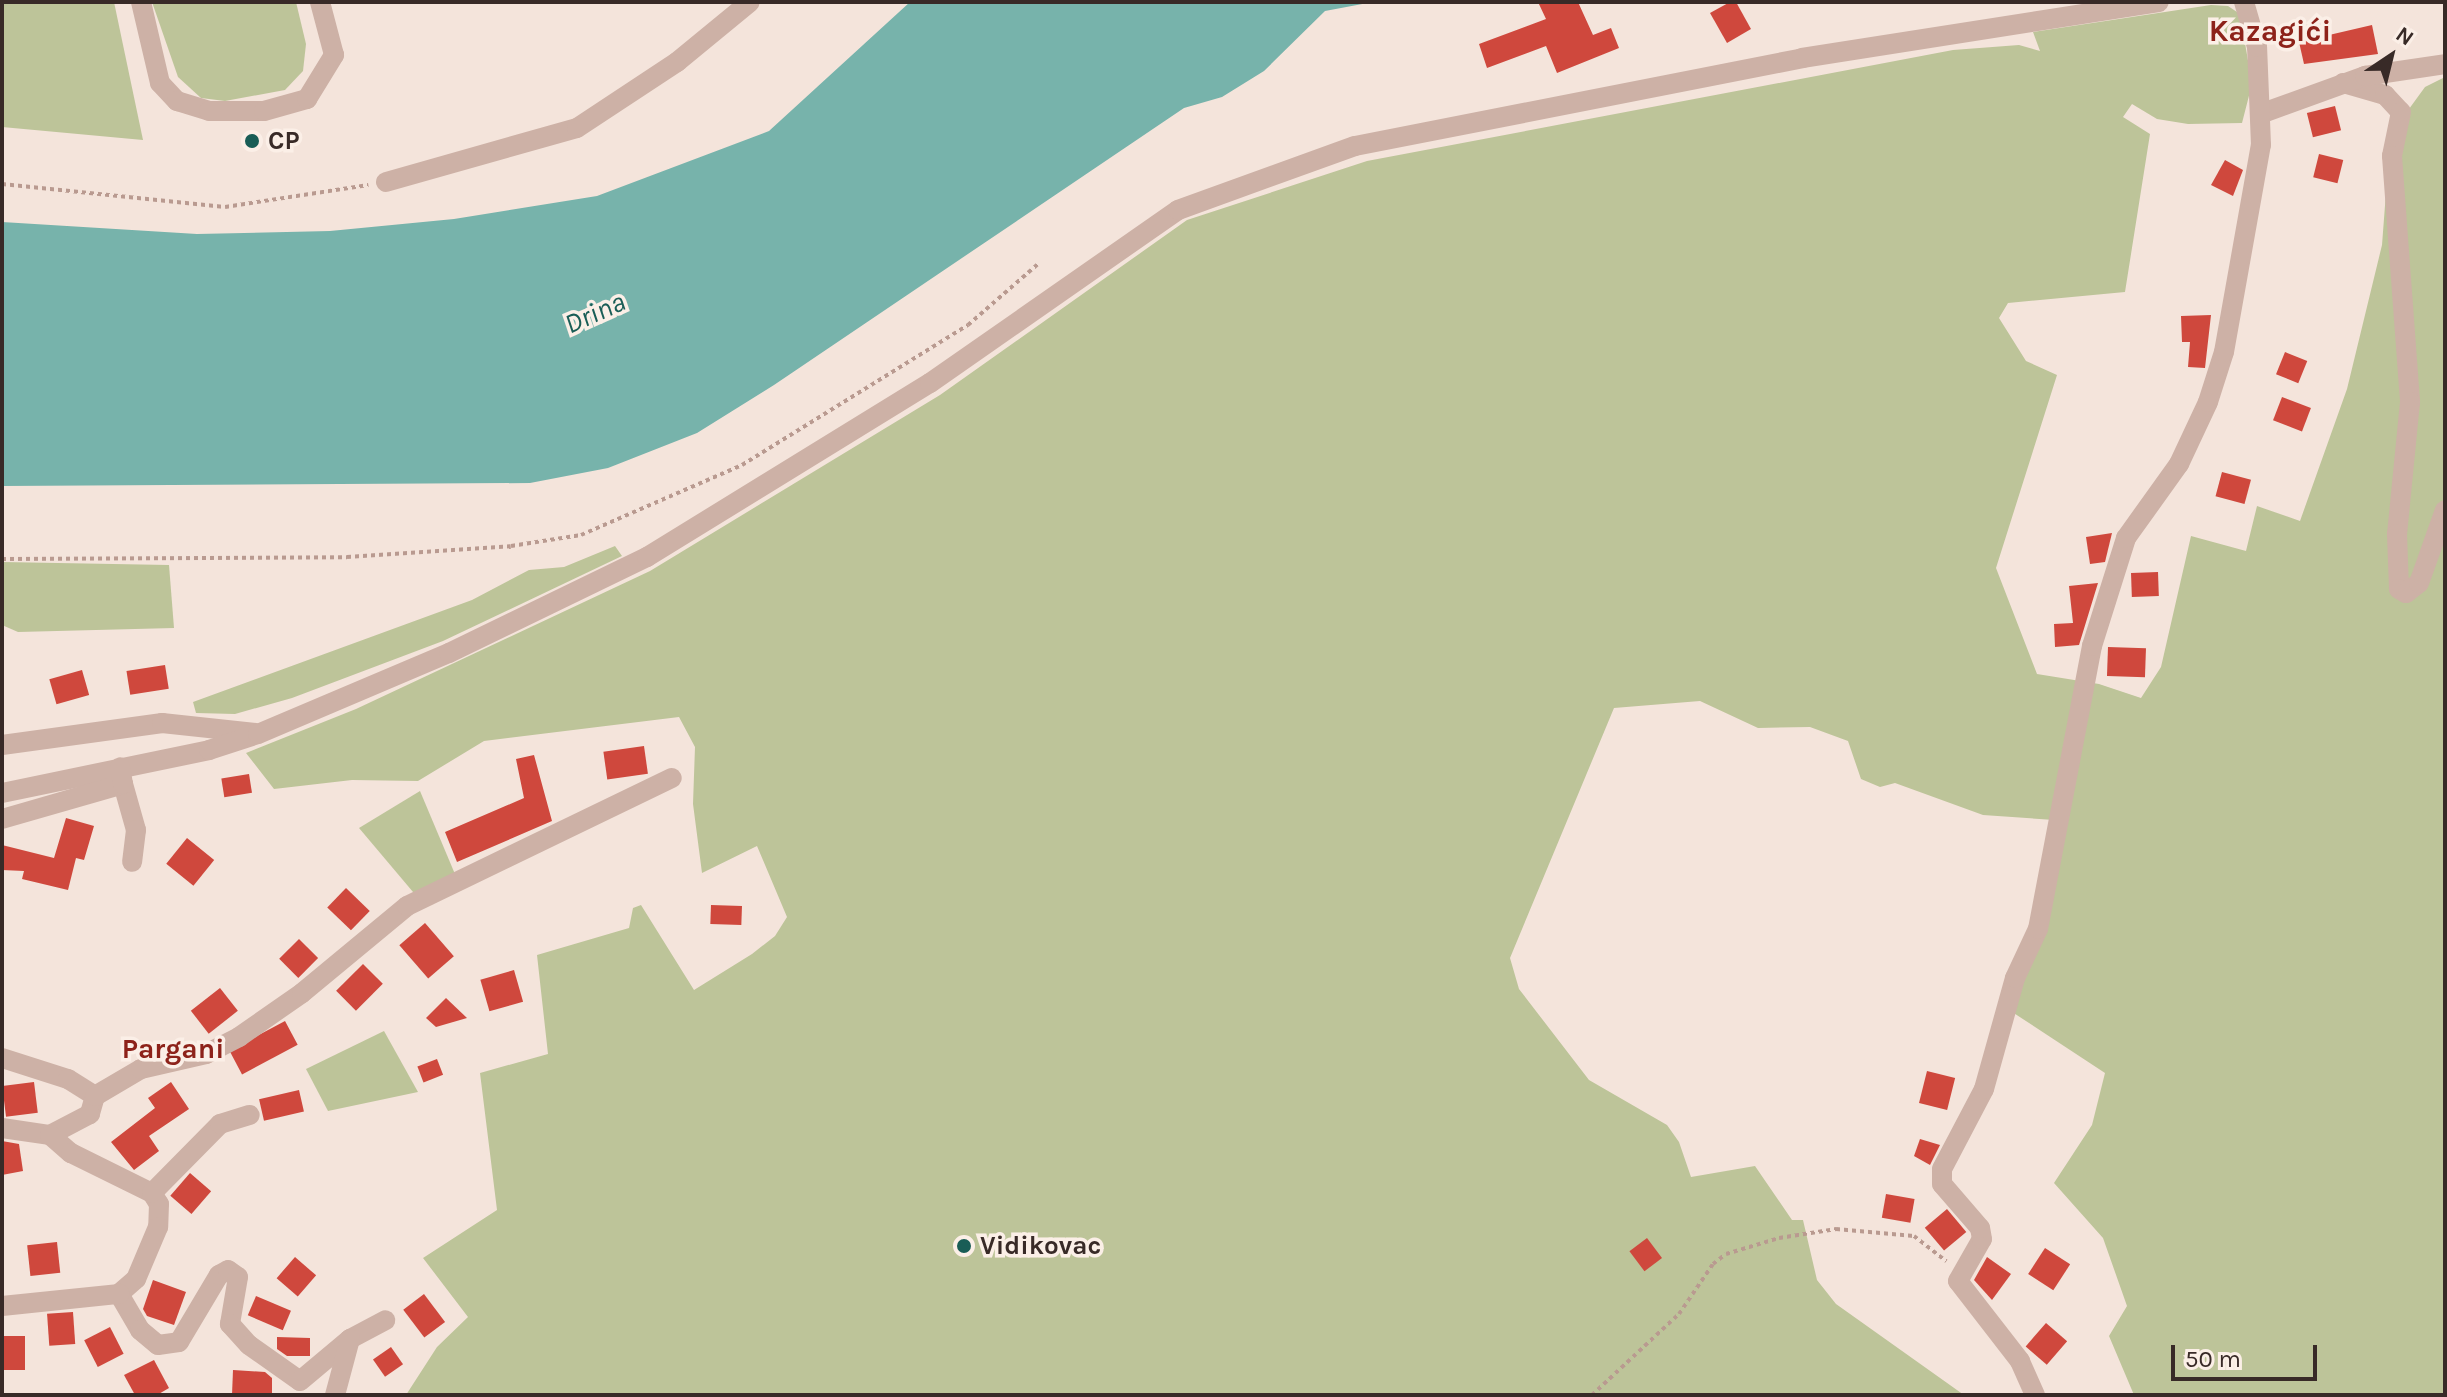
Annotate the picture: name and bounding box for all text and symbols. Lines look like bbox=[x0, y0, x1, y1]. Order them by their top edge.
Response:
district label: Kazagići bbox=[2209, 13, 2331, 49]
north arrow bbox=[2351, 16, 2431, 96]
text: N bbox=[2391, 21, 2419, 52]
place label: CP bbox=[268, 125, 300, 157]
marker: CP bbox=[243, 132, 261, 150]
water label: Drina bbox=[559, 285, 631, 341]
district label: Pargani bbox=[122, 1032, 224, 1066]
place label: Vidikovac bbox=[980, 1230, 1101, 1262]
marker: Vidikovac bbox=[955, 1237, 973, 1255]
scale bar bbox=[2175, 1329, 2321, 1379]
text: 50 m bbox=[2185, 1345, 2241, 1373]

